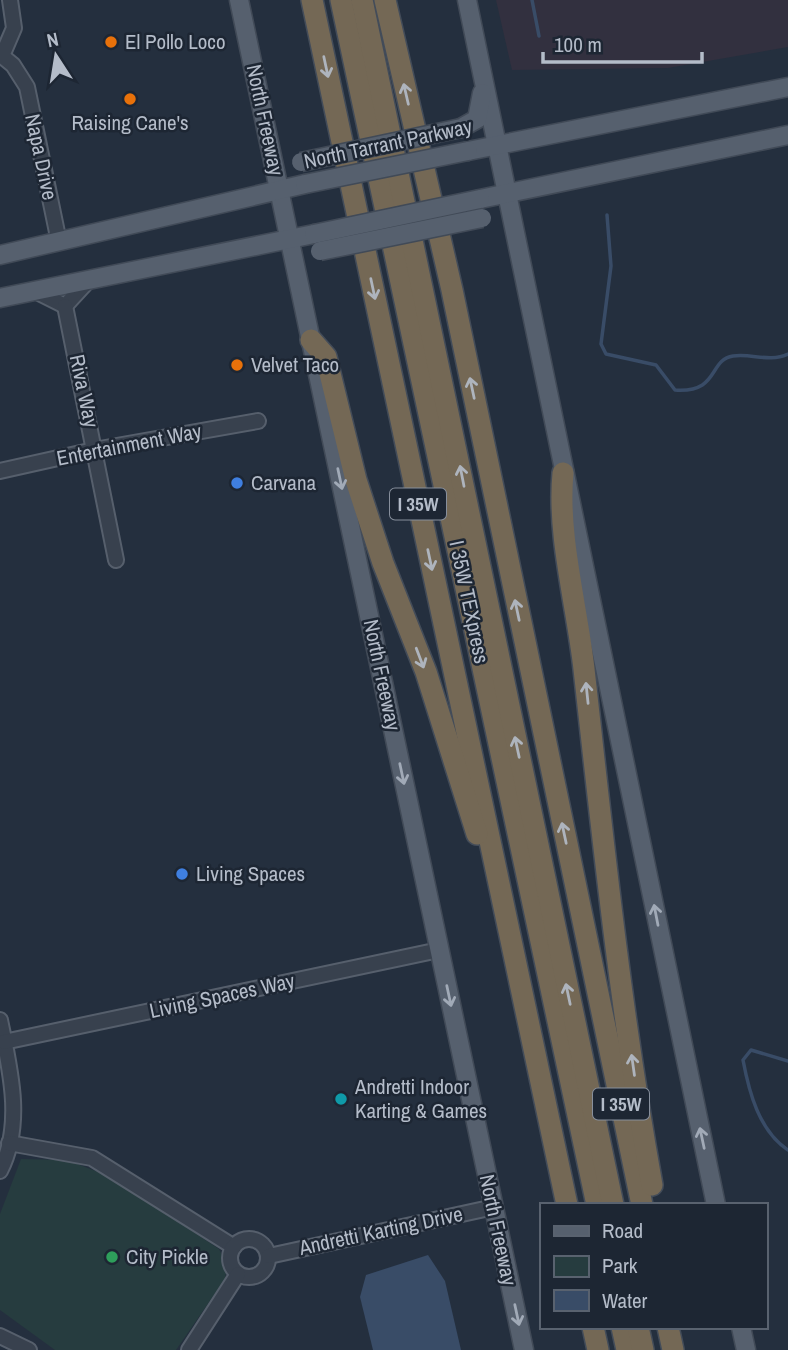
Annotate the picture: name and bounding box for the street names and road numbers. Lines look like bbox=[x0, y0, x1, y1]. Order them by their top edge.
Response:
street label: North Freeway bbox=[240, 62, 291, 179]
street label: Napa Drive bbox=[18, 111, 65, 203]
street label: North Tarrant Parkway bbox=[301, 111, 475, 176]
street label: Riva Way bbox=[63, 352, 106, 430]
street label: Entertainment Way bbox=[54, 416, 204, 473]
road number: I 35W bbox=[390, 489, 446, 520]
street label: I 35W TEXpress bbox=[442, 538, 497, 666]
street label: North Freeway bbox=[357, 617, 408, 734]
street label: Living Spaces Way bbox=[147, 966, 298, 1025]
road number: I 35W bbox=[593, 1088, 649, 1120]
street label: North Freeway bbox=[473, 1172, 524, 1289]
street label: Andretti Karting Drive bbox=[295, 1199, 465, 1262]

